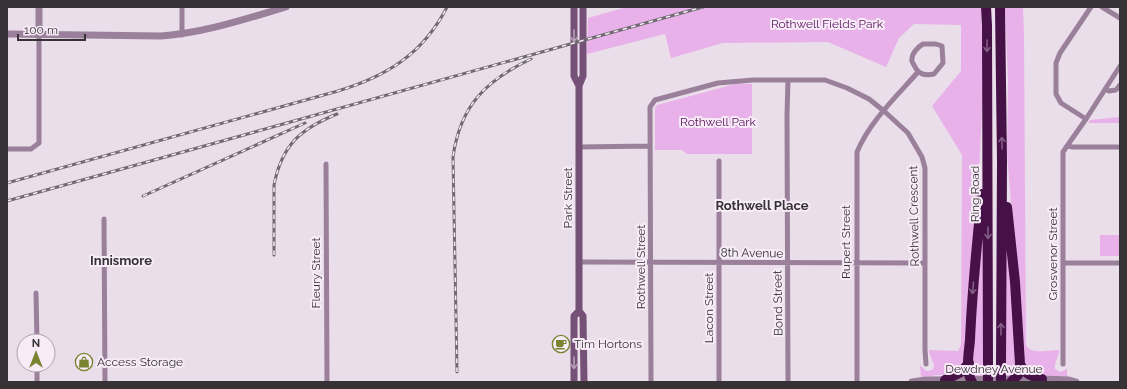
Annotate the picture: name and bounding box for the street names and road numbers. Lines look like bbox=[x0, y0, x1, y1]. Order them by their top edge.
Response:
street label: Rothwell Crescent bbox=[906, 165, 922, 267]
street label: Ring Road bbox=[968, 166, 982, 222]
street label: Park Street bbox=[561, 168, 575, 228]
street label: Rupert Street bbox=[839, 205, 853, 279]
street label: Grosvenor Street bbox=[1046, 207, 1060, 301]
street label: Rothwell Street bbox=[634, 225, 648, 309]
street label: Fleury Street bbox=[309, 237, 323, 309]
street label: 8th Avenue bbox=[720, 245, 784, 261]
street label: Bond Street bbox=[770, 270, 786, 336]
street label: Lacon Street bbox=[702, 273, 716, 343]
street label: Dewdney Avenue bbox=[945, 362, 1043, 376]

